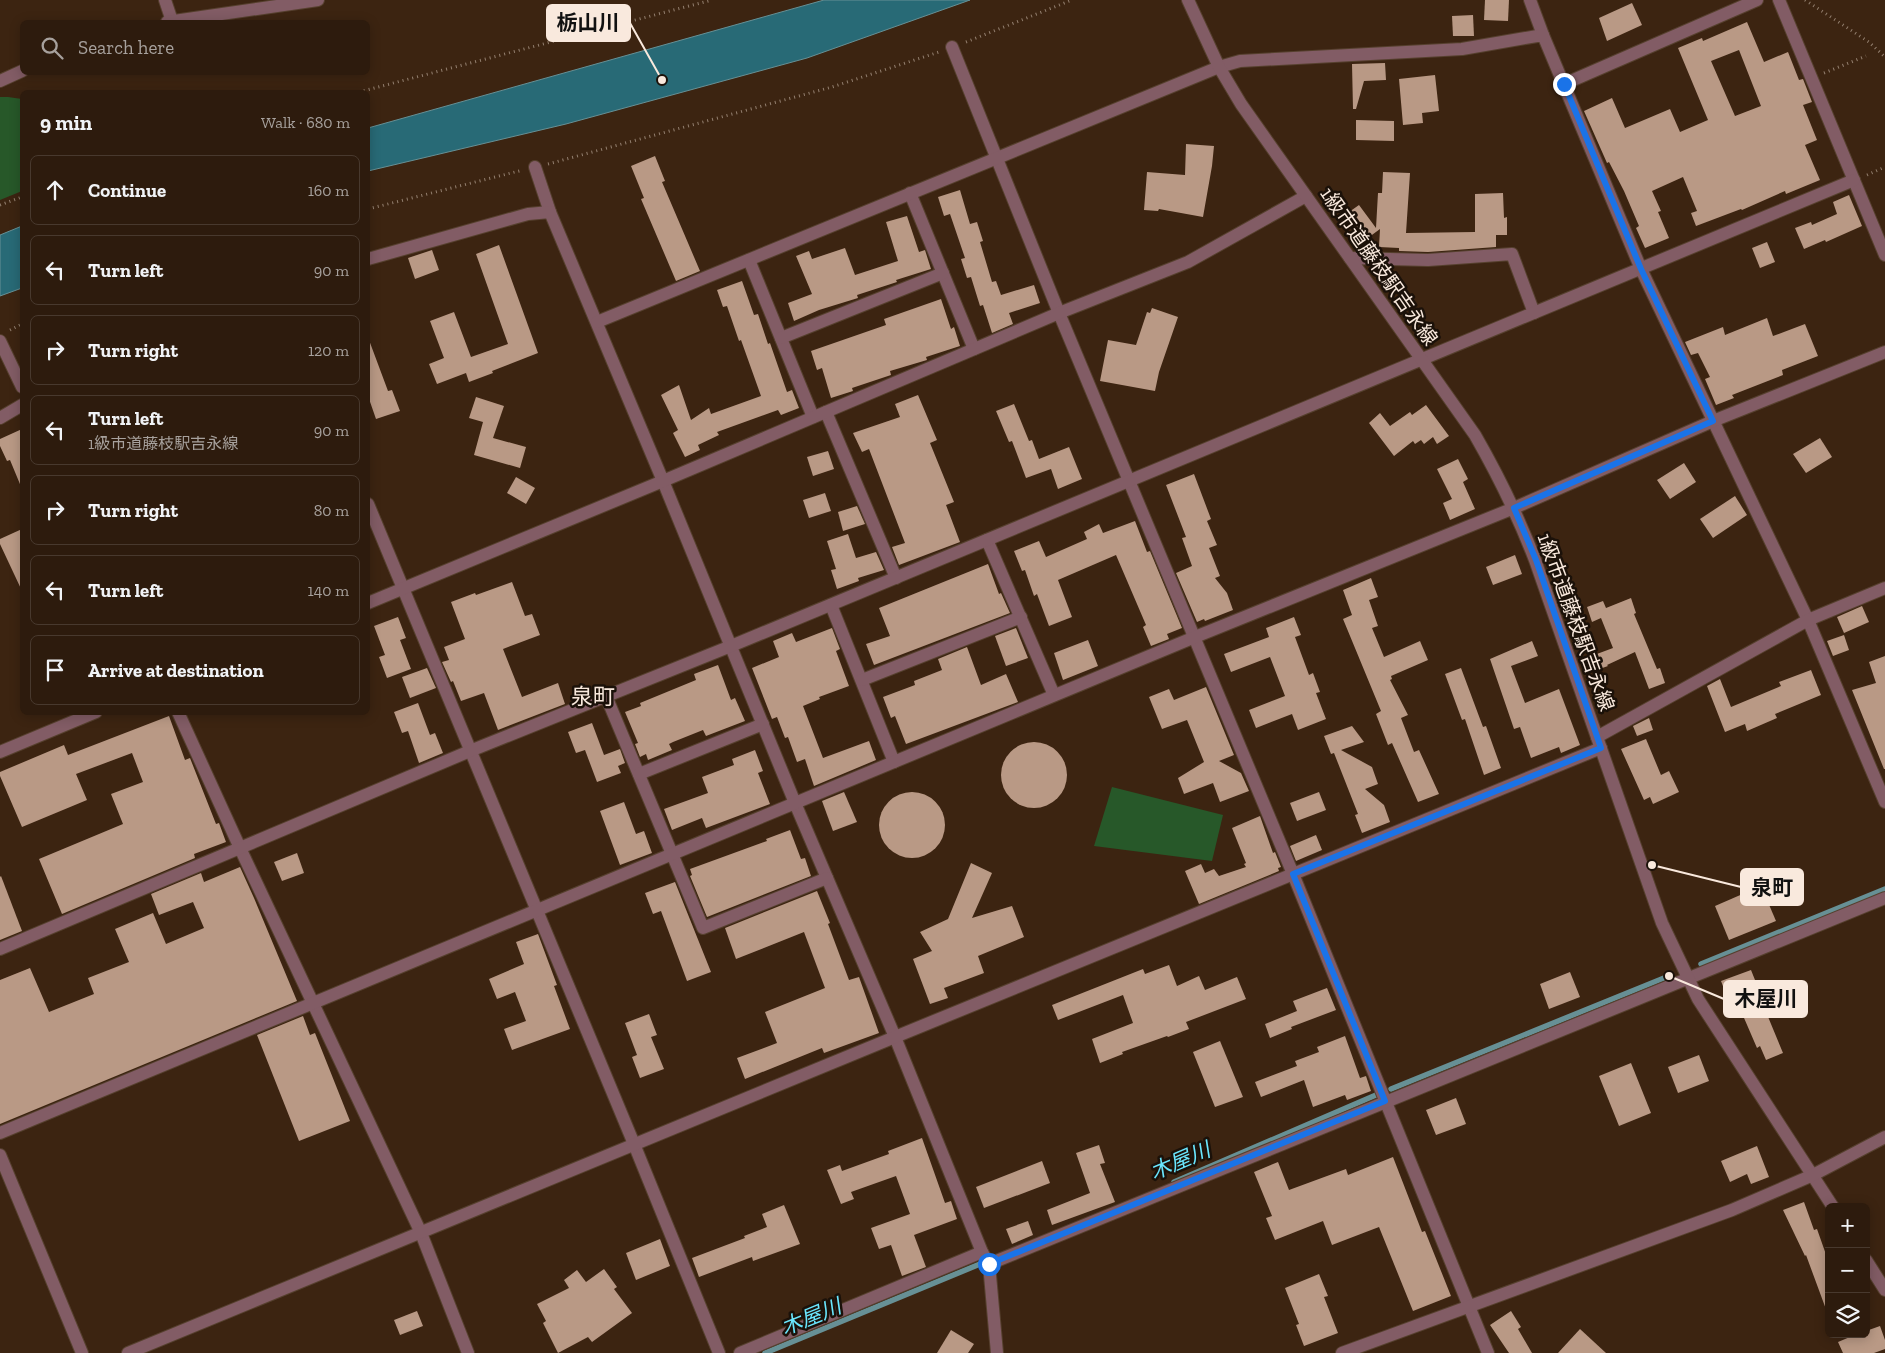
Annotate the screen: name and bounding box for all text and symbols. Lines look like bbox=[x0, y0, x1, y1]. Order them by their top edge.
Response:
callout: 栃山川 bbox=[547, 5, 630, 41]
text: 栃山川 bbox=[557, 10, 620, 35]
search box bbox=[20, 20, 370, 75]
icon: search bbox=[38, 34, 66, 62]
text: Search here bbox=[78, 36, 174, 59]
route end bbox=[1553, 73, 1576, 96]
text: 9 min bbox=[40, 110, 92, 135]
text: Walk · 680 m bbox=[261, 113, 350, 132]
icon: ahead bbox=[41, 176, 69, 204]
text: Continue bbox=[88, 179, 166, 202]
text: 160 m bbox=[308, 181, 349, 200]
street label: 1級市道藤枝駅吉永線 bbox=[1315, 182, 1443, 350]
icon: left bbox=[41, 256, 69, 284]
text: Turn left bbox=[88, 259, 163, 282]
text: 90 m bbox=[314, 261, 349, 280]
icon: right bbox=[41, 336, 69, 364]
text: Turn right bbox=[88, 339, 178, 362]
text: 120 m bbox=[308, 341, 349, 360]
text: Turn left bbox=[88, 407, 163, 430]
icon: left bbox=[41, 416, 69, 444]
text: 90 m bbox=[314, 421, 349, 440]
text: 1級市道藤枝駅吉永線 bbox=[88, 434, 238, 453]
icon: right bbox=[41, 496, 69, 524]
text: Turn right bbox=[88, 499, 178, 522]
text: 80 m bbox=[314, 501, 349, 520]
street label: 1級市道藤枝駅吉永線 bbox=[1533, 530, 1619, 714]
icon: left bbox=[41, 576, 69, 604]
text: Turn left bbox=[88, 579, 163, 602]
text: 140 m bbox=[308, 581, 349, 600]
icon: arrive bbox=[41, 656, 69, 684]
text: Arrive at destination bbox=[88, 659, 264, 682]
district label: 泉町 bbox=[571, 683, 615, 710]
callout: 泉町 bbox=[1741, 869, 1803, 905]
text: 泉町 bbox=[1751, 875, 1793, 900]
callout: 木屋川 bbox=[1724, 981, 1807, 1017]
text: 木屋川 bbox=[1735, 986, 1798, 1011]
water label: 木屋川 bbox=[1146, 1136, 1216, 1184]
map controls bbox=[1825, 1203, 1870, 1338]
button: + bbox=[1825, 1203, 1870, 1248]
button: − bbox=[1825, 1248, 1870, 1293]
route start bbox=[978, 1253, 1001, 1276]
water label: 木屋川 bbox=[777, 1292, 847, 1340]
button: layers bbox=[1825, 1293, 1870, 1338]

